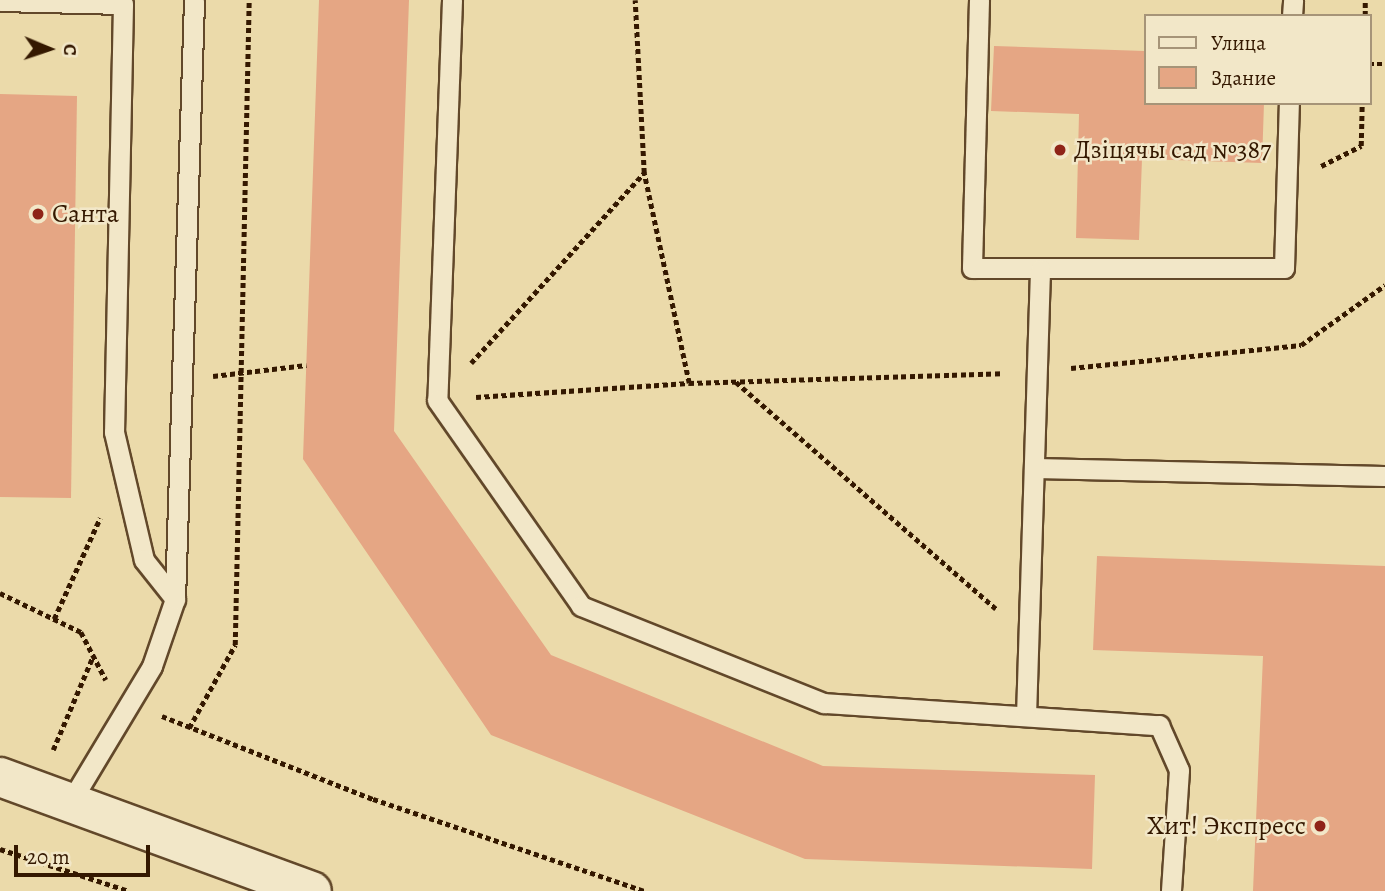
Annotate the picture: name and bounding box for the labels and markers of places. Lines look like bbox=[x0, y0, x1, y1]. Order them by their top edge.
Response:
place label: Дзіцячы сад №387 bbox=[1074, 134, 1271, 166]
marker: Дзіцячы сад №387 bbox=[1052, 142, 1068, 158]
place label: Санта bbox=[52, 198, 119, 230]
marker: Санта bbox=[30, 206, 46, 222]
place label: Хит! Экспресс bbox=[1147, 810, 1306, 842]
marker: Хит! Экспресс bbox=[1312, 818, 1328, 834]

